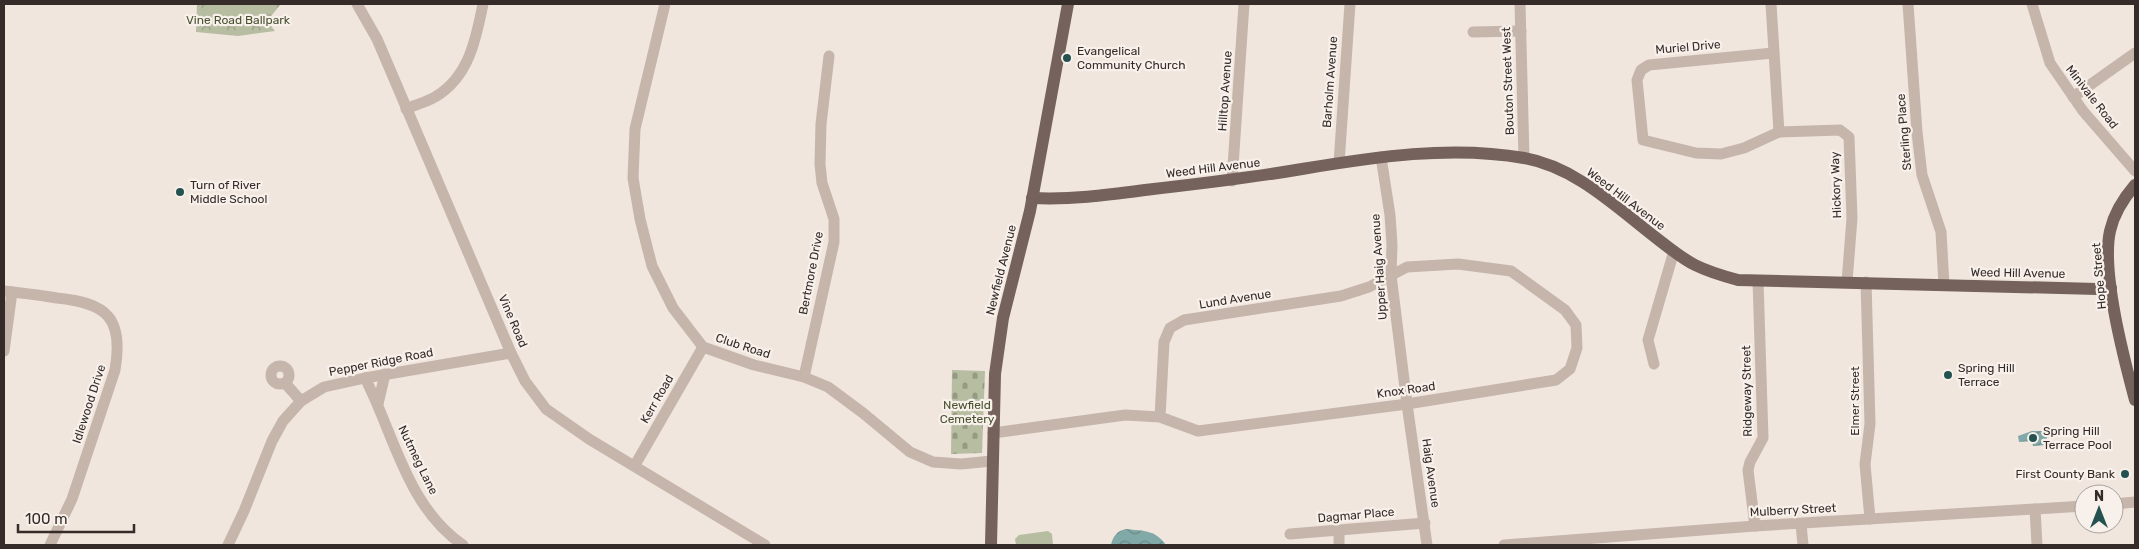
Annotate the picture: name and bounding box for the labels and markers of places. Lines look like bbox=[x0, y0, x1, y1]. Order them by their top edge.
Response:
place label: Evangelical Community Church bbox=[1077, 44, 1185, 72]
marker: Evangelical Community Church bbox=[1061, 52, 1073, 64]
place label: Turn of River Middle School bbox=[190, 178, 267, 206]
marker: Turn of River Middle School bbox=[174, 186, 186, 198]
place label: Spring Hill Terrace bbox=[1958, 361, 2015, 389]
marker: Spring Hill Terrace bbox=[1942, 369, 1954, 381]
place label: Spring Hill Terrace Pool bbox=[2043, 424, 2112, 452]
marker: Spring Hill Terrace Pool bbox=[2027, 432, 2039, 444]
place label: First County Bank bbox=[2015, 467, 2116, 481]
marker: First County Bank bbox=[2119, 468, 2131, 480]

